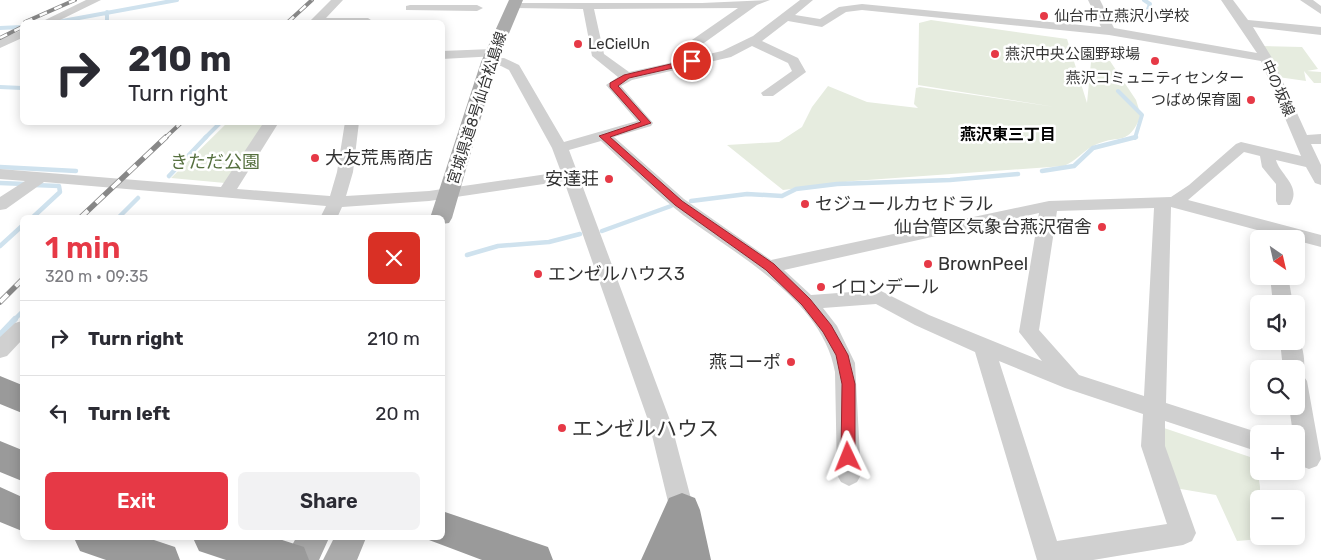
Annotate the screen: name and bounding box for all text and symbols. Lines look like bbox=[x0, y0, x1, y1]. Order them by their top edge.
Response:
place label: 仙台市立燕沢小学校 bbox=[1054, 7, 1189, 25]
marker: 仙台市立燕沢小学校 bbox=[1038, 10, 1050, 22]
street label: 宮城県道8号仙台松島線 bbox=[444, 29, 510, 187]
place label: LeCielUn bbox=[588, 35, 650, 53]
text: 210 m bbox=[128, 38, 231, 80]
marker: LeCielUn bbox=[572, 38, 584, 50]
icon: right bbox=[45, 40, 110, 105]
pin bbox=[671, 40, 713, 82]
place label: 燕沢中央公園野球場 bbox=[1005, 45, 1140, 63]
icon: arrive bbox=[678, 47, 706, 75]
marker: 燕沢中央公園野球場 bbox=[989, 48, 1001, 60]
marker: 燕沢コミュニティセンター bbox=[1149, 55, 1161, 67]
street label: 中の坂線 bbox=[1258, 57, 1298, 119]
place label: 燕沢コミュニティセンター bbox=[1065, 69, 1245, 87]
text: Turn right bbox=[128, 80, 228, 107]
place label: つばめ保育園 bbox=[1151, 91, 1241, 109]
marker: つばめ保育園 bbox=[1245, 94, 1257, 106]
district label: 燕沢東三丁目 bbox=[960, 125, 1056, 144]
place label: 大友荒馬商店 bbox=[325, 147, 433, 169]
park label: きただ公園 bbox=[170, 151, 260, 173]
marker: 大友荒馬商店 bbox=[309, 152, 321, 164]
place label: 安達荘 bbox=[545, 168, 599, 190]
marker: 安達荘 bbox=[603, 173, 615, 185]
place label: セジュールカセドラル bbox=[815, 193, 993, 215]
marker: セジュールカセドラル bbox=[799, 198, 811, 210]
place label: 仙台管区気象台燕沢宿舎 bbox=[894, 216, 1092, 238]
marker: 仙台管区気象台燕沢宿舎 bbox=[1096, 221, 1108, 233]
text: 1 min bbox=[45, 230, 120, 266]
north arrow bbox=[1250, 230, 1305, 285]
map controls bbox=[1250, 230, 1305, 545]
button: close bbox=[368, 232, 420, 284]
place label: BrownPeel bbox=[938, 253, 1028, 275]
marker: BrownPeel bbox=[922, 258, 934, 270]
place label: エンゼルハウス3 bbox=[548, 263, 685, 285]
text: 320 m · 09:35 bbox=[45, 267, 148, 286]
marker: エンゼルハウス3 bbox=[532, 268, 544, 280]
place label: イロンデール bbox=[831, 276, 939, 298]
marker: イロンデール bbox=[815, 281, 827, 293]
button: sound bbox=[1250, 295, 1305, 350]
icon: right bbox=[45, 324, 73, 352]
text: Turn right bbox=[88, 327, 183, 350]
text: 210 m bbox=[367, 327, 420, 350]
place label: 燕コーポ bbox=[709, 351, 781, 373]
marker: 燕コーポ bbox=[785, 356, 797, 368]
button: search bbox=[1250, 360, 1305, 415]
icon: left bbox=[45, 399, 73, 427]
text: Turn left bbox=[88, 402, 170, 425]
text: 20 m bbox=[375, 402, 420, 425]
place label: エンゼルハウス bbox=[572, 416, 719, 441]
marker: エンゼルハウス bbox=[556, 422, 568, 434]
button: + bbox=[1250, 425, 1305, 480]
position arrow bbox=[821, 430, 873, 482]
button: Exit bbox=[45, 472, 228, 530]
button: Share bbox=[238, 472, 420, 530]
button: − bbox=[1250, 490, 1305, 545]

